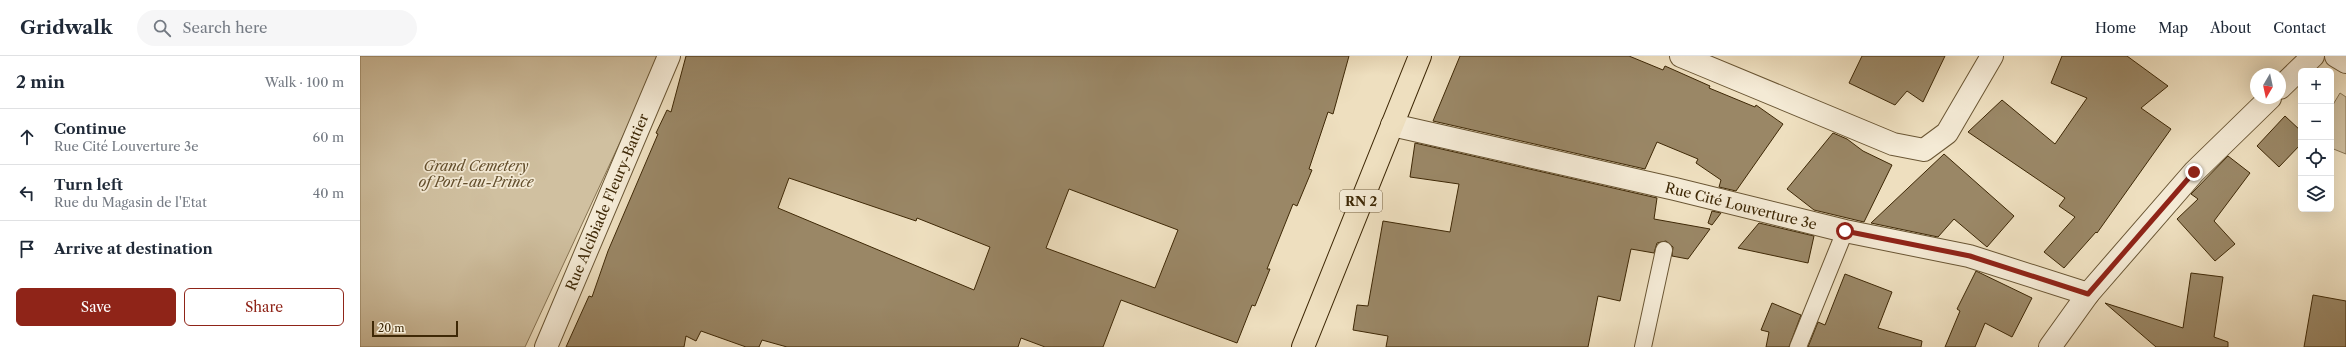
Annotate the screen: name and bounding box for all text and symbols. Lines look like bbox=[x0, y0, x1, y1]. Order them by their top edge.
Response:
search box bbox=[137, 10, 417, 46]
text: Gridwalk bbox=[20, 16, 113, 39]
icon: search bbox=[151, 17, 173, 39]
text: Search here bbox=[183, 18, 268, 37]
text: Home bbox=[2095, 19, 2136, 37]
text: Map bbox=[2158, 19, 2188, 37]
text: About bbox=[2210, 19, 2251, 37]
text: Contact bbox=[2273, 19, 2326, 37]
north arrow bbox=[2250, 68, 2286, 104]
map controls bbox=[2298, 68, 2334, 212]
button: + bbox=[2298, 68, 2334, 104]
text: 2 min bbox=[16, 72, 65, 92]
text: Walk · 100 m bbox=[265, 74, 344, 90]
button: − bbox=[2298, 104, 2334, 140]
street label: Rue Alcibiade Fleury-Battier bbox=[561, 111, 653, 293]
text: Continue bbox=[54, 119, 126, 138]
icon: ahead bbox=[16, 126, 38, 148]
text: 60 m bbox=[313, 129, 344, 145]
text: Rue Cité Louverture 3e bbox=[54, 138, 198, 154]
button: locate bbox=[2298, 140, 2334, 176]
park label: Grand Cemetery of Port-au-Prince bbox=[419, 157, 535, 191]
route end bbox=[2185, 163, 2203, 181]
text: Turn left bbox=[54, 175, 123, 194]
button: layers bbox=[2298, 176, 2334, 212]
street label: Rue Cité Louverture 3e bbox=[1663, 178, 1819, 234]
icon: left bbox=[16, 182, 38, 204]
text: 40 m bbox=[313, 185, 344, 201]
road number: RN 2 bbox=[1340, 190, 1382, 212]
text: Rue du Magasin de l'Etat bbox=[54, 194, 207, 210]
route start bbox=[1836, 222, 1854, 240]
icon: arrive bbox=[16, 238, 38, 260]
text: Arrive at destination bbox=[54, 239, 213, 258]
button: Save bbox=[16, 288, 176, 326]
button: Share bbox=[184, 288, 344, 326]
scale bar bbox=[372, 319, 458, 338]
text: 20 m bbox=[378, 321, 404, 335]

